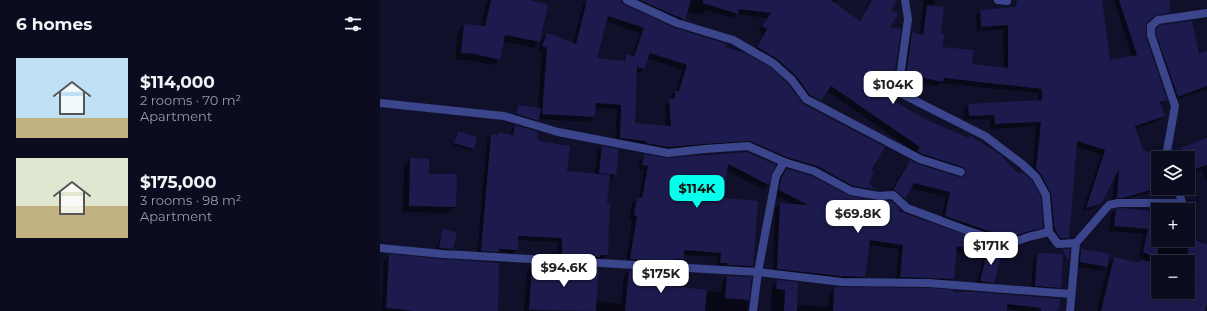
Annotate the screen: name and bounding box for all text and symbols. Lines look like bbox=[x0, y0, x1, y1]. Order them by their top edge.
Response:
icon: filters bbox=[342, 13, 364, 35]
text: 6 homes bbox=[16, 14, 92, 34]
pin: $104K bbox=[865, 71, 921, 105]
text: $114,000 bbox=[140, 72, 215, 92]
icon: home bbox=[48, 74, 96, 122]
text: $104K bbox=[873, 76, 913, 92]
text: 2 rooms · 70 m² bbox=[140, 92, 241, 108]
text: Apartment bbox=[140, 108, 212, 124]
map controls bbox=[1151, 151, 1195, 299]
button: layers bbox=[1151, 151, 1195, 195]
text: $175,000 bbox=[140, 172, 217, 192]
icon: home bbox=[48, 174, 96, 222]
pin: $114K bbox=[669, 175, 725, 209]
text: $114K bbox=[679, 180, 715, 196]
text: 3 rooms · 98 m² bbox=[140, 192, 241, 208]
pin: $69.8K bbox=[825, 200, 891, 234]
button: + bbox=[1151, 203, 1195, 247]
text: $69.8K bbox=[835, 205, 881, 221]
text: Apartment bbox=[140, 208, 212, 224]
pin: $171K bbox=[963, 232, 1019, 266]
text: $171K bbox=[973, 237, 1009, 253]
pin: $94.6K bbox=[531, 254, 597, 288]
button: − bbox=[1151, 255, 1195, 299]
text: $94.6K bbox=[541, 259, 587, 275]
pin: $175K bbox=[633, 260, 689, 294]
text: $175K bbox=[642, 265, 680, 281]

